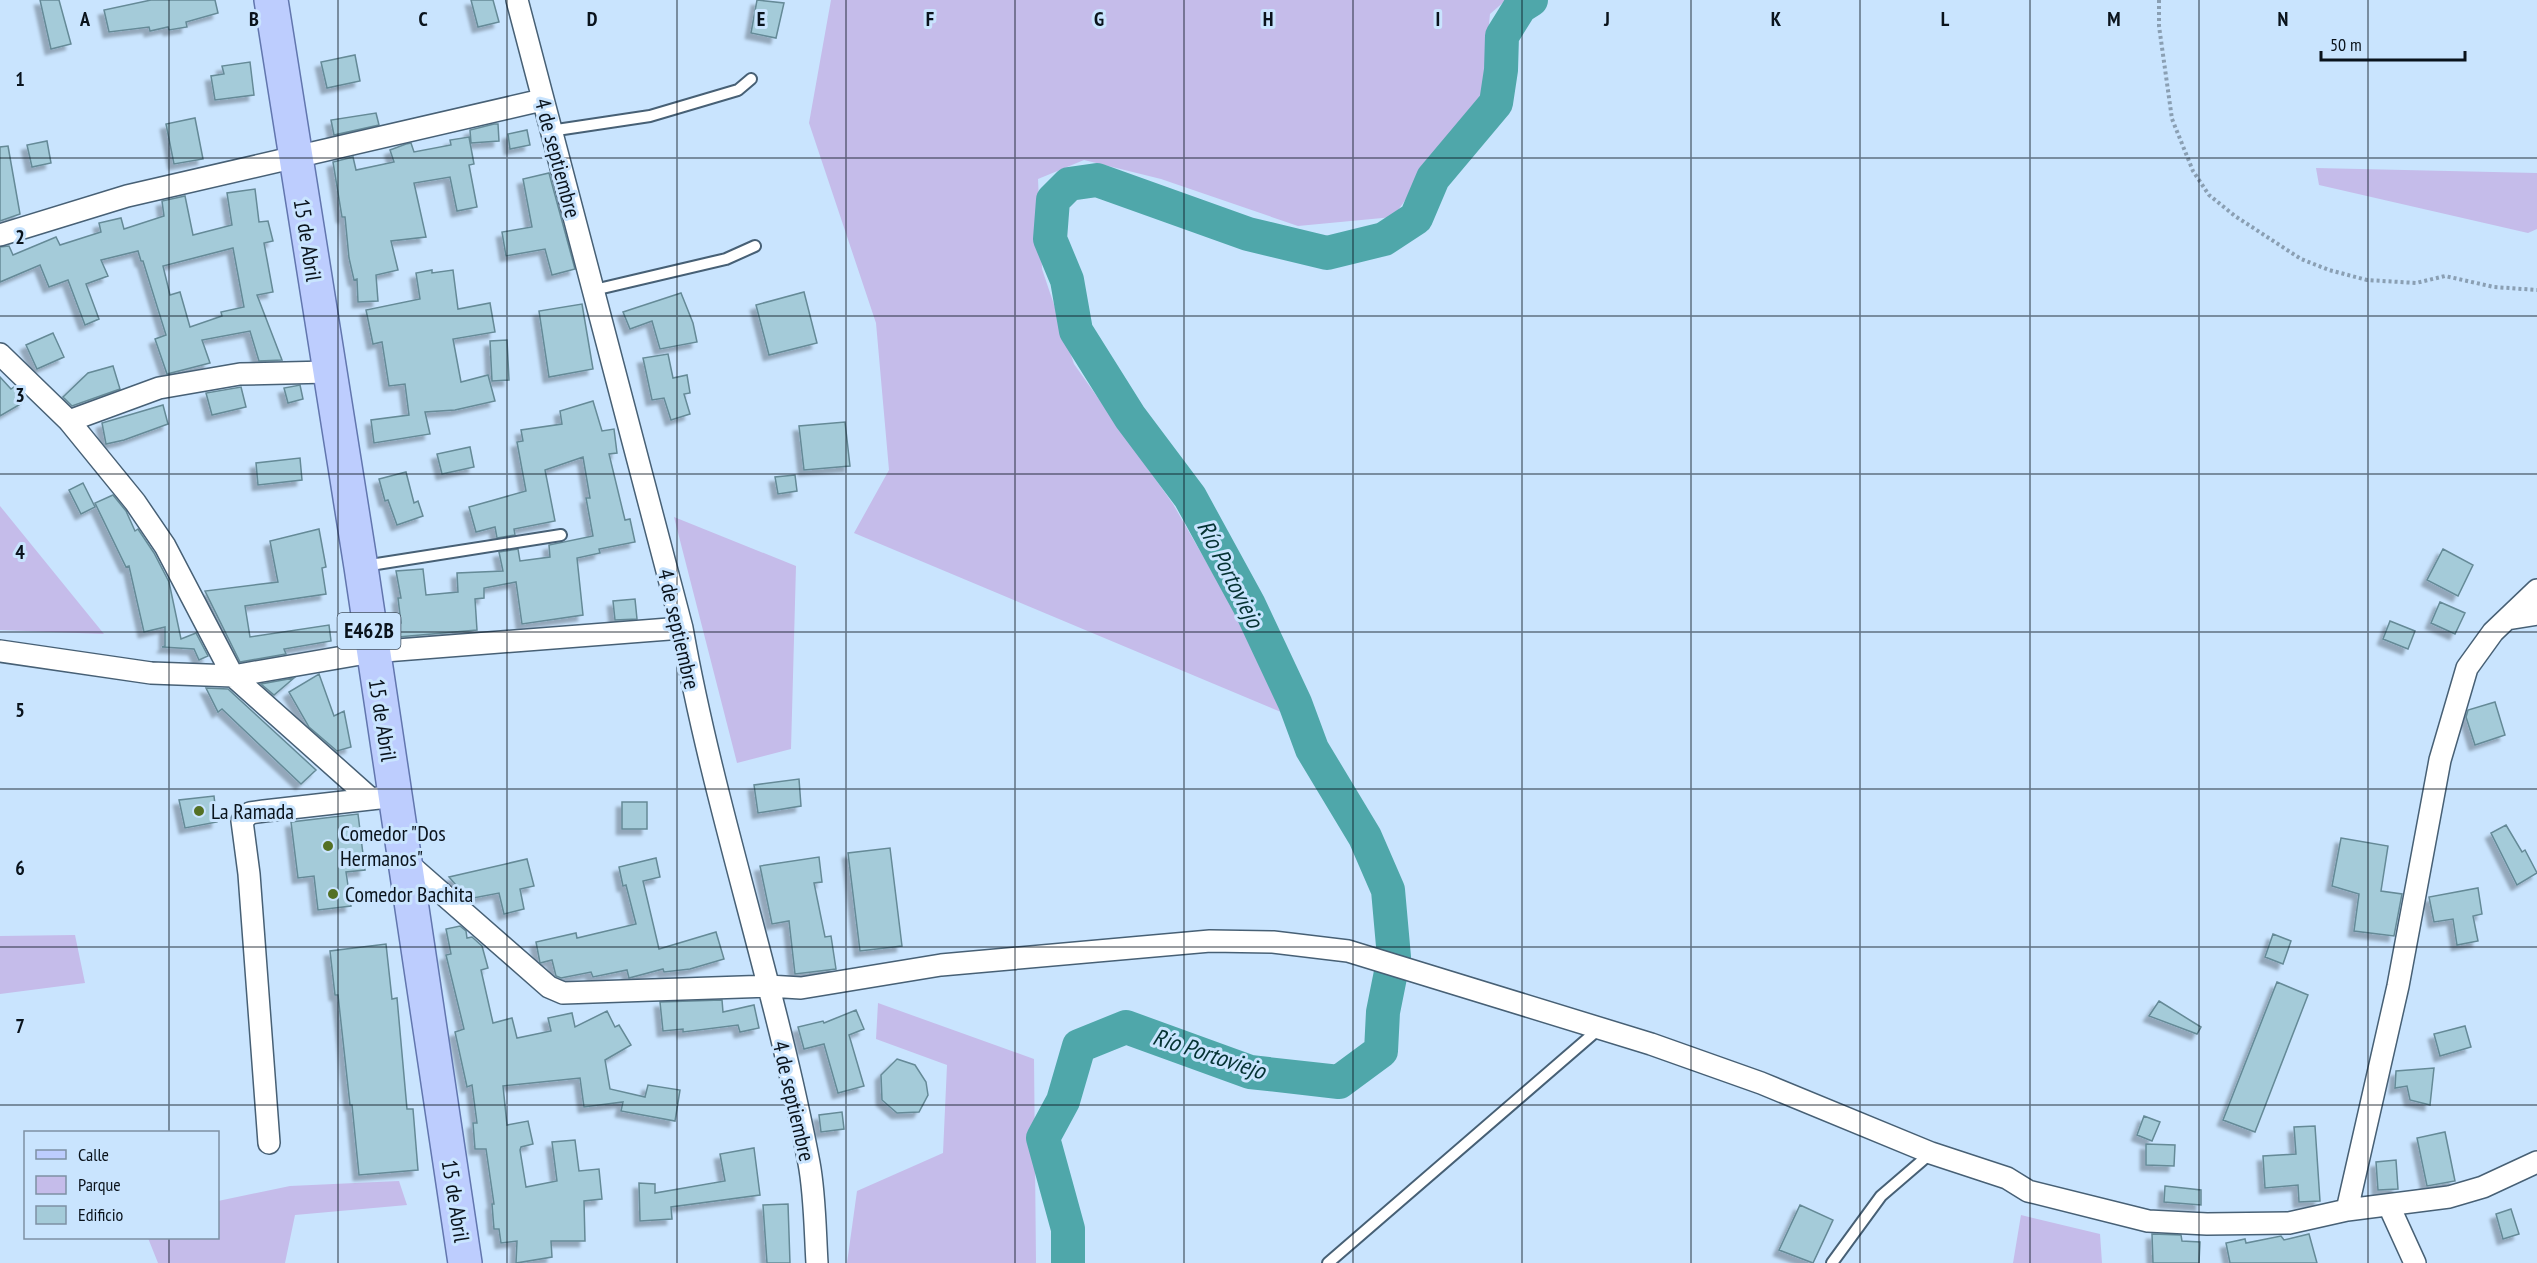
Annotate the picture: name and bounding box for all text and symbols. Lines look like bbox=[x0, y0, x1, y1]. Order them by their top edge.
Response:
text: A bbox=[79, 6, 91, 32]
text: B bbox=[249, 6, 259, 32]
text: C bbox=[418, 6, 428, 32]
text: D bbox=[587, 6, 598, 32]
text: E bbox=[757, 6, 765, 32]
text: F bbox=[926, 6, 934, 32]
text: G bbox=[1094, 6, 1104, 32]
text: H bbox=[1263, 6, 1273, 32]
text: I bbox=[1436, 6, 1440, 32]
text: J bbox=[1603, 6, 1610, 32]
text: K bbox=[1771, 6, 1782, 32]
text: L bbox=[1941, 6, 1950, 32]
text: M bbox=[2107, 6, 2121, 32]
text: N bbox=[2278, 6, 2288, 32]
scale bar bbox=[2321, 24, 2465, 62]
text: 50 m bbox=[2330, 33, 2362, 56]
text: 1 bbox=[15, 66, 25, 92]
street label: 4 de septiembre bbox=[529, 95, 587, 221]
street label: 15 de Abril bbox=[288, 197, 328, 284]
text: 2 bbox=[15, 224, 25, 250]
text: 3 bbox=[15, 382, 25, 408]
water label: Río Portoviejo bbox=[1190, 515, 1271, 634]
text: 4 bbox=[15, 539, 25, 565]
street label: 4 de septiembre bbox=[652, 566, 706, 692]
road number: E462B bbox=[338, 613, 400, 649]
street label: 15 de Abril bbox=[363, 677, 403, 764]
text: 5 bbox=[15, 697, 25, 723]
place label: La Ramada bbox=[211, 797, 294, 825]
marker: La Ramada bbox=[192, 804, 206, 818]
place label: Comedor "Dos Hermanos" bbox=[340, 819, 446, 872]
marker: Comedor "Dos Hermanos" bbox=[321, 839, 335, 853]
text: 6 bbox=[15, 855, 25, 881]
place label: Comedor Bachita bbox=[345, 880, 473, 908]
marker: Comedor Bachita bbox=[326, 887, 340, 901]
text: 7 bbox=[15, 1013, 25, 1039]
water label: Río Portoviejo bbox=[1149, 1021, 1271, 1087]
street label: 4 de septiembre bbox=[767, 1038, 821, 1164]
legend bbox=[24, 1131, 219, 1239]
text: Calle bbox=[78, 1143, 109, 1166]
street label: 15 de Abril bbox=[436, 1158, 476, 1245]
text: Parque bbox=[78, 1173, 121, 1196]
text: Edificio bbox=[78, 1203, 124, 1226]

